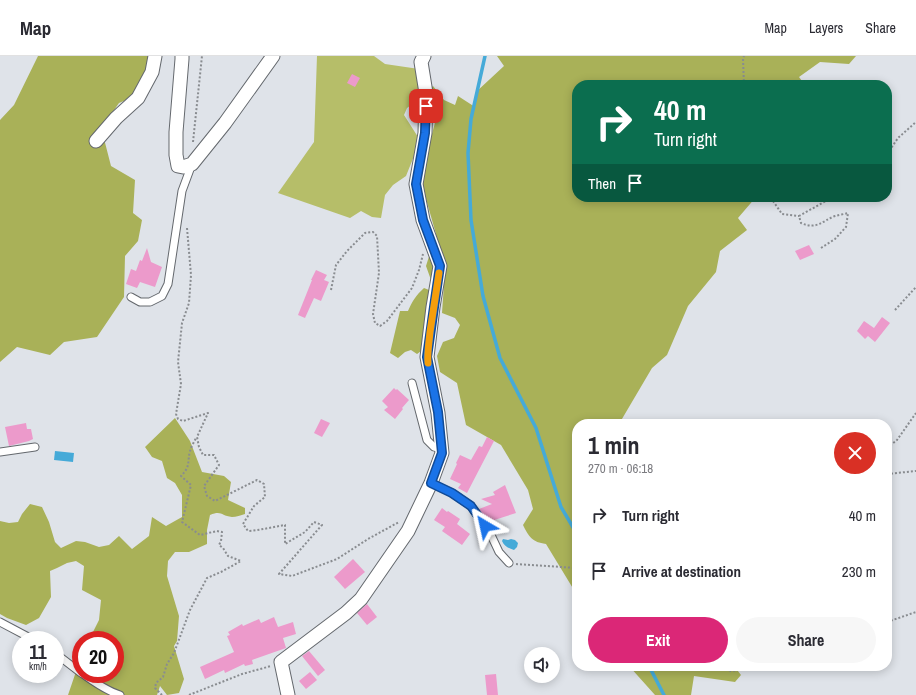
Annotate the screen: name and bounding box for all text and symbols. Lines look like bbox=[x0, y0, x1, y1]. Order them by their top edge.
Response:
text: Map bbox=[20, 15, 51, 41]
text: Map bbox=[765, 19, 787, 37]
text: Layers bbox=[809, 19, 843, 37]
text: Share bbox=[865, 19, 896, 37]
pin bbox=[409, 89, 443, 123]
text: 40 m bbox=[654, 91, 706, 129]
icon: arrive bbox=[415, 95, 437, 117]
icon: right bbox=[588, 96, 640, 148]
text: Turn right bbox=[654, 127, 717, 152]
icon: arrive bbox=[624, 172, 646, 194]
text: Then bbox=[588, 173, 616, 194]
text: 1 min bbox=[588, 429, 639, 461]
button: close bbox=[834, 432, 876, 474]
text: 270 m · 06:18 bbox=[588, 460, 653, 477]
icon: right bbox=[588, 504, 610, 526]
position arrow bbox=[464, 505, 506, 547]
text: Turn right bbox=[622, 505, 679, 526]
text: 40 m bbox=[849, 505, 876, 526]
icon: arrive bbox=[588, 560, 610, 582]
text: Arrive at destination bbox=[622, 561, 741, 582]
text: 230 m bbox=[842, 561, 876, 582]
button: Exit bbox=[588, 617, 728, 663]
button: Share bbox=[736, 617, 876, 663]
speed limit sign: 20 bbox=[72, 631, 124, 683]
text: 11 bbox=[29, 638, 47, 665]
map controls bbox=[524, 647, 560, 683]
button: sound bbox=[524, 647, 560, 683]
text: km/h bbox=[29, 660, 47, 673]

